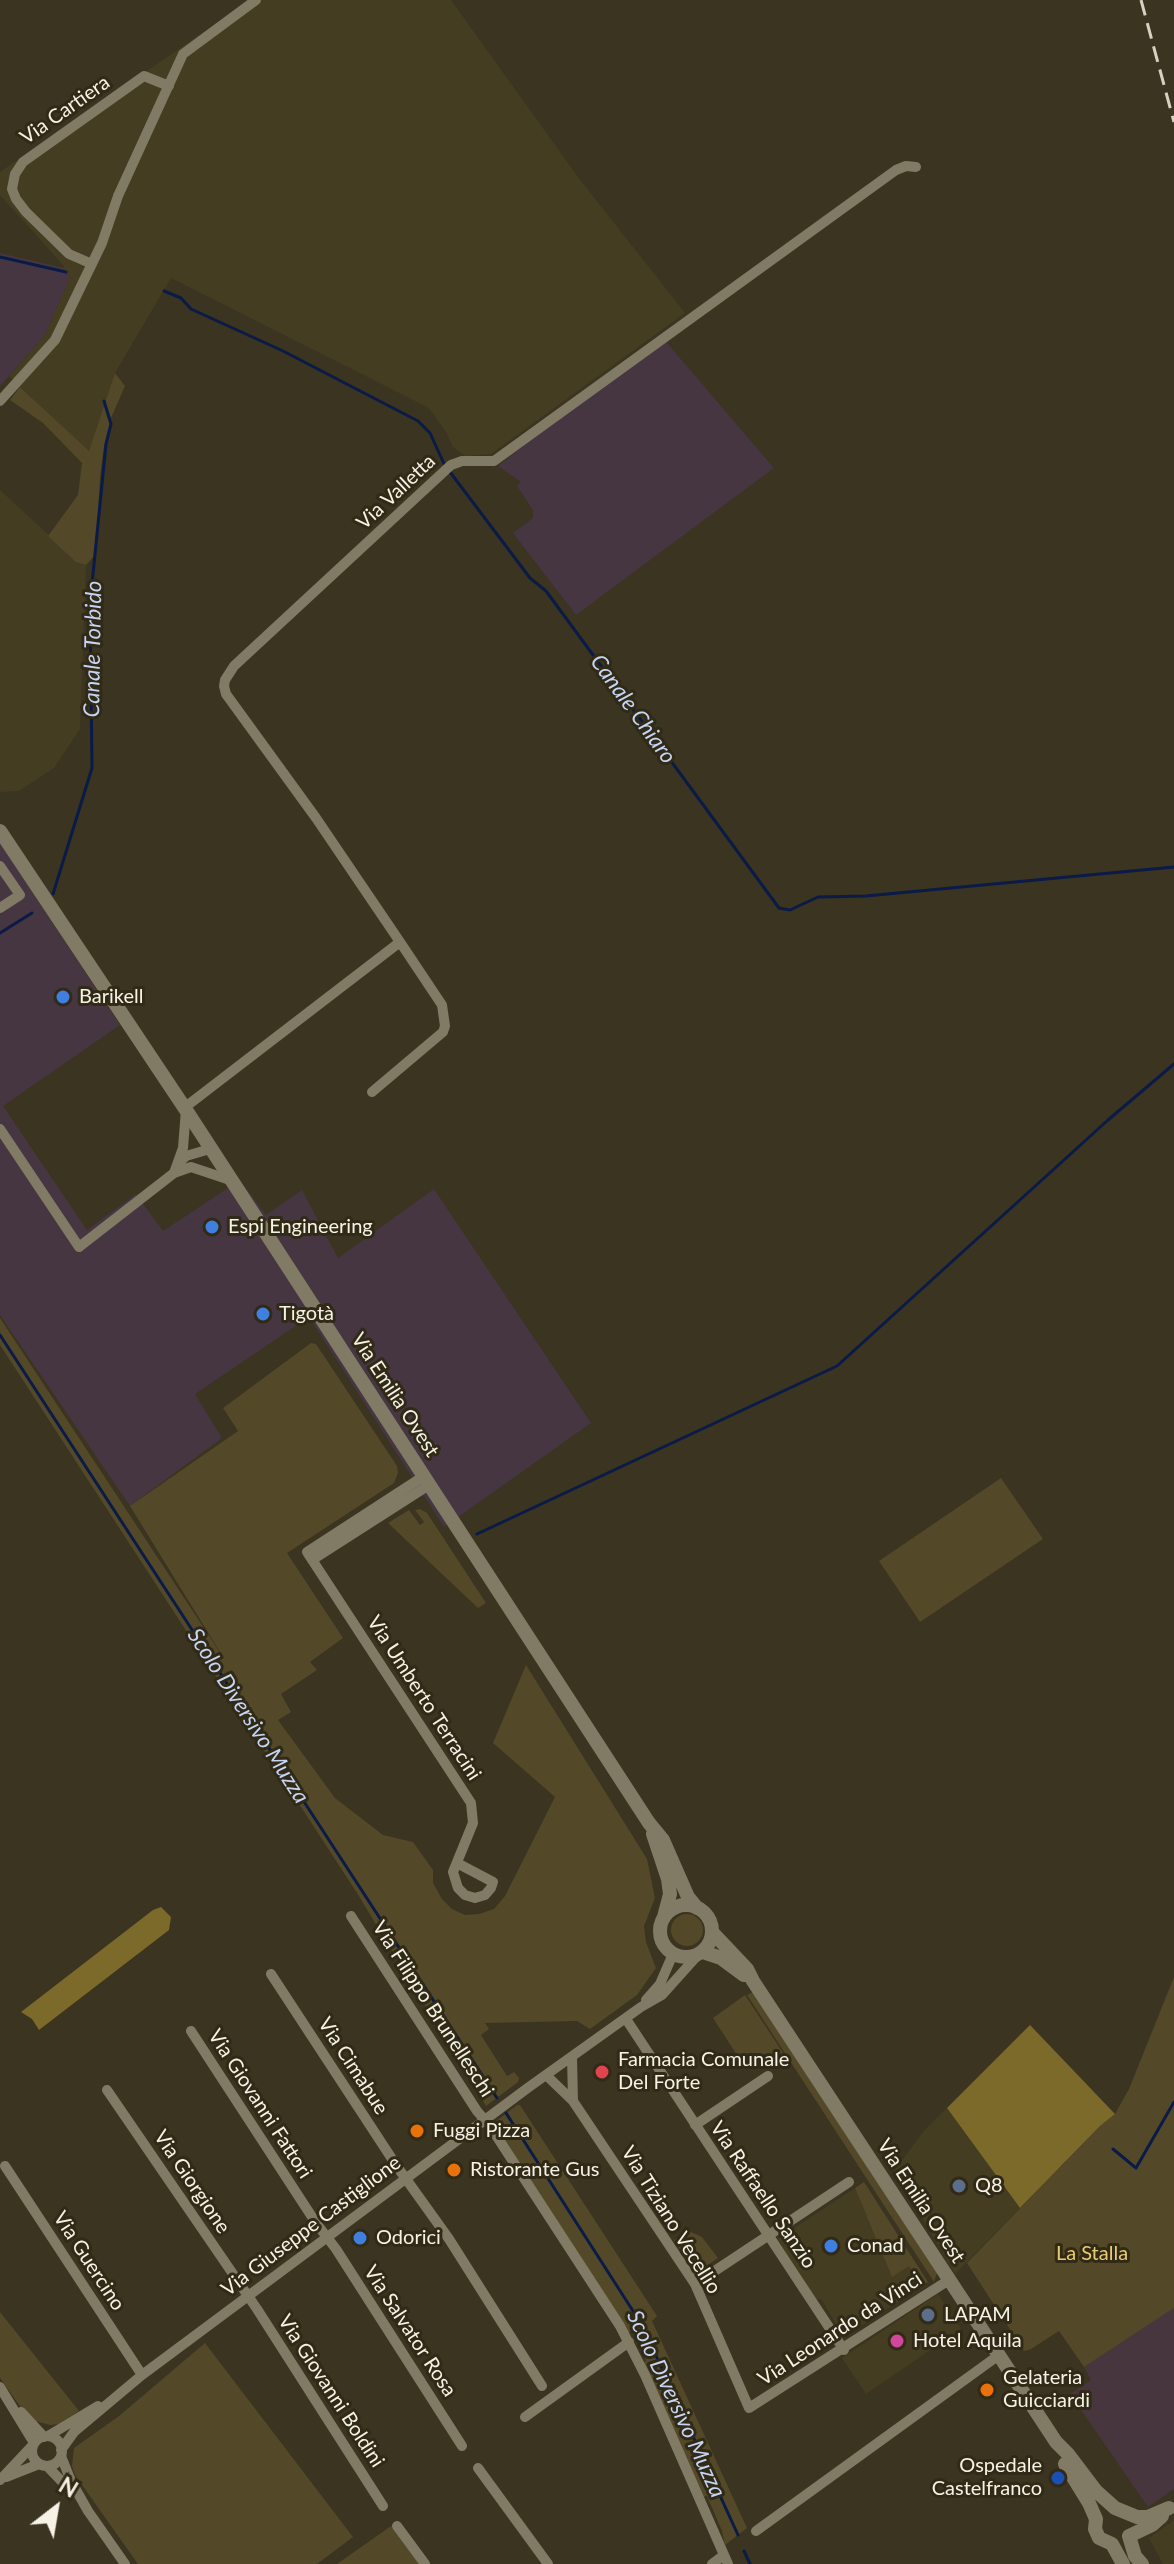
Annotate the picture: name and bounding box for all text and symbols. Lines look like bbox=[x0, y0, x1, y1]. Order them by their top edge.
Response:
street label: Via Cartiera bbox=[16, 70, 114, 150]
street label: Via Valletta bbox=[352, 449, 440, 535]
water label: Canale Torbido bbox=[79, 580, 107, 718]
water label: Canale Chiaro bbox=[585, 649, 681, 769]
place label: Barikell bbox=[79, 985, 143, 1009]
marker: Barikell bbox=[54, 988, 72, 1006]
place label: Espi Engineering bbox=[228, 1215, 373, 1239]
marker: Espi Engineering bbox=[203, 1218, 221, 1236]
place label: Tigotà bbox=[279, 1302, 334, 1326]
marker: Tigotà bbox=[254, 1305, 272, 1323]
street label: Via Emilia Ovest bbox=[346, 1329, 444, 1461]
street label: Via Umberto Terracini bbox=[362, 1611, 486, 1785]
water label: Scolo Diversivo Muzza bbox=[182, 1624, 314, 1808]
street label: Via Filippo Brunelleschi bbox=[367, 1917, 499, 2101]
street label: Via Cimabue bbox=[313, 2013, 393, 2119]
street label: Via Giovanni Fattori bbox=[203, 2025, 317, 2183]
place label: Farmacia Comunale Del Forte bbox=[618, 2048, 789, 2095]
marker: Farmacia Comunale Del Forte bbox=[593, 2063, 611, 2081]
street label: Via Raffaello Sanzio bbox=[705, 2117, 821, 2273]
place label: Fuggi Pizza bbox=[433, 2119, 530, 2143]
marker: Fuggi Pizza bbox=[408, 2122, 426, 2140]
street label: Via Giorgione bbox=[149, 2126, 235, 2238]
street label: Via Emilia Ovest bbox=[872, 2135, 970, 2267]
street label: Via Tiziano Vecellio bbox=[616, 2142, 726, 2298]
street label: Via Giuseppe Castiglione bbox=[217, 2151, 405, 2301]
place label: Ristorante Gus bbox=[470, 2158, 599, 2182]
marker: Ristorante Gus bbox=[445, 2161, 463, 2179]
place label: Q8 bbox=[975, 2174, 1003, 2198]
marker: Q8 bbox=[950, 2177, 968, 2195]
street label: Via Guercino bbox=[48, 2207, 130, 2315]
place label: Odorici bbox=[376, 2226, 441, 2250]
marker: Odorici bbox=[351, 2229, 369, 2247]
place label: Conad bbox=[847, 2234, 904, 2258]
marker: Conad bbox=[822, 2237, 840, 2255]
park label: La Stalla bbox=[1056, 2242, 1128, 2266]
street label: Via Salvator Rosa bbox=[359, 2261, 461, 2401]
street label: Via Leonardo da Vinci bbox=[754, 2267, 926, 2391]
place label: LAPAM bbox=[944, 2303, 1011, 2327]
water label: Scolo Diversivo Muzza bbox=[621, 2306, 731, 2502]
marker: LAPAM bbox=[919, 2306, 937, 2324]
street label: Via Giovanni Boldini bbox=[273, 2310, 389, 2472]
place label: Hotel Aquila bbox=[913, 2329, 1022, 2353]
marker: Hotel Aquila bbox=[888, 2332, 906, 2350]
place label: Gelateria Guicciardi bbox=[1003, 2366, 1090, 2413]
marker: Gelateria Guicciardi bbox=[978, 2381, 996, 2399]
place label: Ospedale Castelfranco bbox=[932, 2454, 1042, 2501]
north arrow bbox=[16, 2468, 96, 2548]
marker: Ospedale Castelfranco bbox=[1049, 2469, 1067, 2487]
text: N bbox=[54, 2471, 83, 2503]

